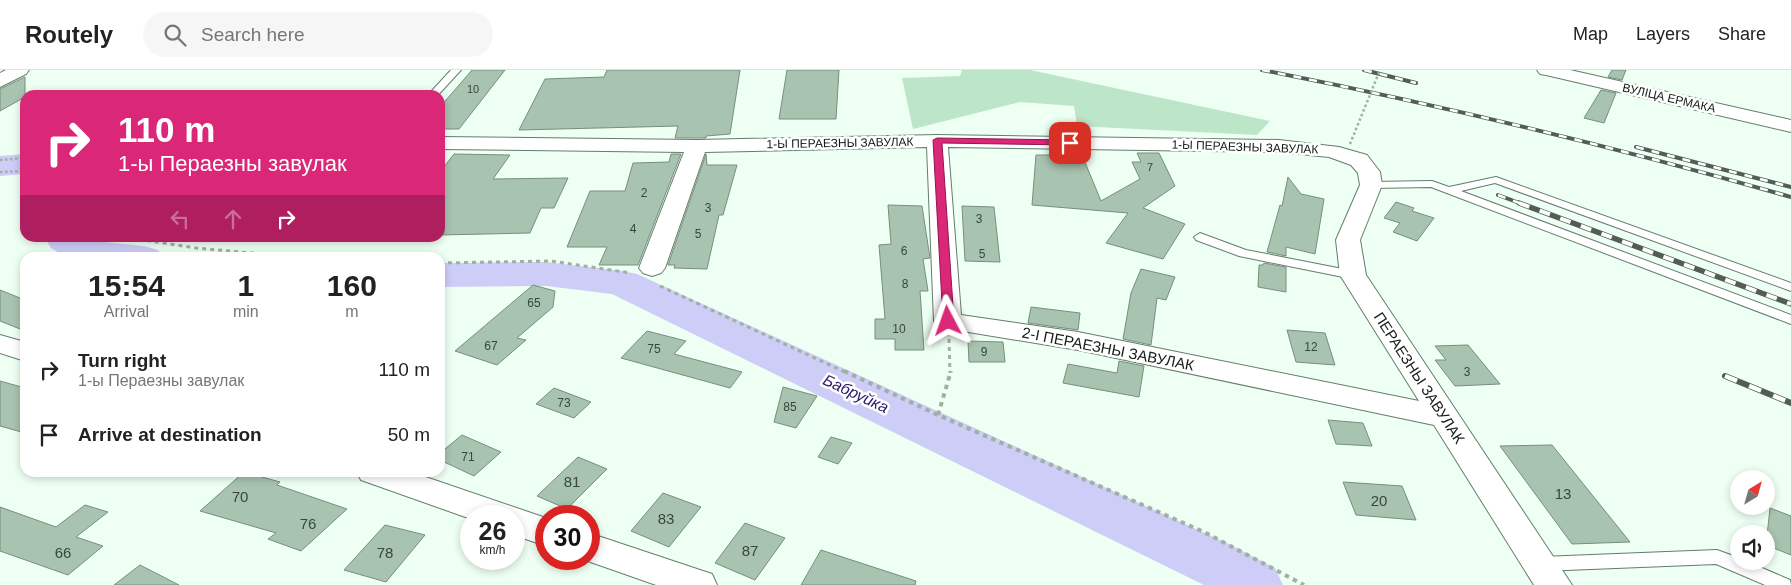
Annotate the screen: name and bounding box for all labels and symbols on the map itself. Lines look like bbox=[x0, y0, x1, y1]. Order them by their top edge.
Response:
street label: ВУЛІЦА ЕРМАКА bbox=[1621, 80, 1717, 116]
house number: 10 bbox=[467, 83, 479, 95]
pin bbox=[1049, 122, 1091, 164]
street label: 1-Ы ПЕРАЕЗНЫ ЗАВУЛАК bbox=[766, 135, 914, 151]
street label: 1-Ы ПЕРАЕЗНЫ ЗАВУЛАК bbox=[1171, 137, 1319, 157]
house number: 7 bbox=[1147, 161, 1153, 173]
house number: 2 bbox=[641, 186, 648, 200]
house number: 3 bbox=[705, 201, 712, 215]
house number: 3 bbox=[976, 212, 983, 226]
house number: 4 bbox=[630, 222, 637, 236]
house number: 5 bbox=[695, 227, 702, 241]
house number: 6 bbox=[901, 244, 908, 258]
house number: 5 bbox=[979, 247, 986, 261]
house number: 8 bbox=[902, 277, 909, 291]
position arrow bbox=[921, 294, 973, 346]
house number: 65 bbox=[527, 296, 541, 310]
street label: ПЕРАЕЗНЫ ЗАВУЛАК bbox=[1371, 309, 1468, 447]
house number: 10 bbox=[892, 322, 906, 336]
street label: 2-І ПЕРАЕЗНЫ ЗАВУЛАК bbox=[1021, 324, 1196, 374]
house number: 67 bbox=[484, 339, 498, 353]
house number: 12 bbox=[1304, 340, 1318, 354]
house number: 75 bbox=[647, 342, 661, 356]
house number: 9 bbox=[981, 345, 988, 359]
house number: 3 bbox=[1464, 365, 1471, 379]
water label: Бабруйка bbox=[820, 371, 891, 416]
house number: 73 bbox=[557, 396, 571, 410]
house number: 85 bbox=[783, 400, 797, 414]
house number: 71 bbox=[461, 450, 475, 464]
north arrow bbox=[1730, 470, 1775, 515]
house number: 81 bbox=[564, 473, 580, 490]
house number: 13 bbox=[1555, 485, 1571, 502]
house number: 70 bbox=[232, 488, 248, 505]
house number: 20 bbox=[1371, 492, 1387, 509]
speed limit sign: 30 bbox=[535, 505, 600, 570]
house number: 83 bbox=[658, 510, 674, 527]
house number: 76 bbox=[300, 515, 316, 532]
house number: 87 bbox=[742, 542, 758, 559]
house number: 66 bbox=[55, 544, 71, 561]
house number: 78 bbox=[377, 544, 393, 561]

